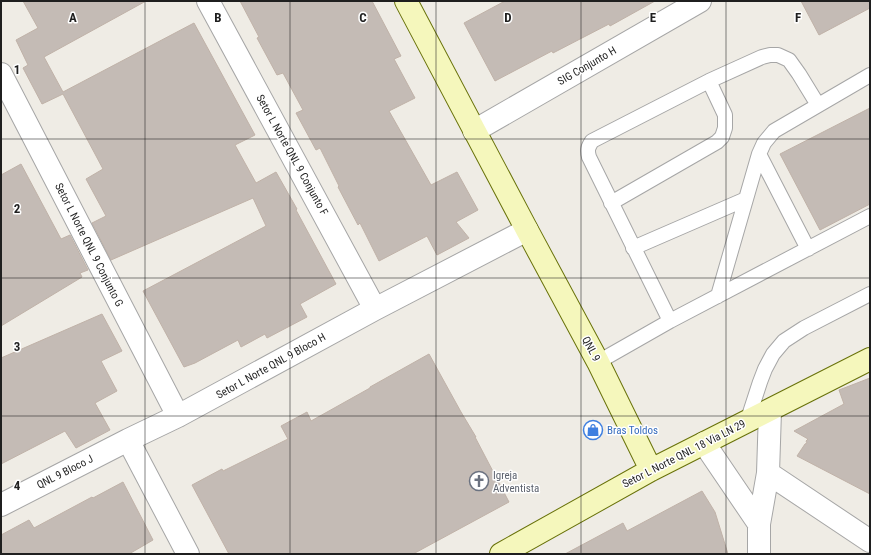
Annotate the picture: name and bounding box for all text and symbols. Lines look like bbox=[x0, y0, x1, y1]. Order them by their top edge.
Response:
text: A bbox=[69, 10, 77, 25]
text: B bbox=[214, 10, 222, 25]
text: C bbox=[359, 10, 367, 25]
text: D bbox=[504, 10, 512, 25]
text: E bbox=[650, 10, 657, 25]
text: F bbox=[795, 10, 801, 25]
street label: SIG Conjunto H bbox=[555, 44, 619, 88]
text: 1 bbox=[14, 62, 20, 77]
street label: Setor L Norte QNL 9 Conjunto F bbox=[253, 92, 331, 218]
street label: Setor L Norte QNL 9 Conjunto G bbox=[52, 181, 126, 309]
text: 2 bbox=[14, 201, 21, 216]
street label: Setor L Norte QNL 9 Bloco H bbox=[214, 330, 328, 402]
street label: QNL 9 bbox=[579, 334, 603, 364]
text: 3 bbox=[14, 339, 20, 354]
street label: Setor L Norte QNL 18 Via LN 29 bbox=[620, 417, 748, 491]
shop icon: Bras Toldos bbox=[582, 419, 604, 441]
place label: Bras Toldos bbox=[607, 424, 658, 437]
street label: QNL 9 Bloco J bbox=[35, 452, 95, 492]
place label: Igreja Adventista bbox=[493, 469, 539, 495]
church icon: Igreja Adventista bbox=[468, 470, 490, 492]
text: 4 bbox=[14, 478, 21, 493]

